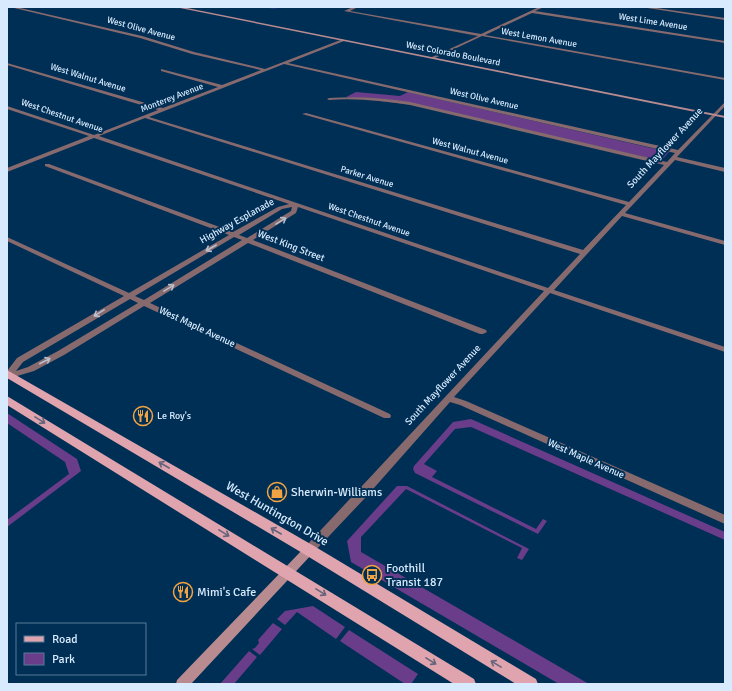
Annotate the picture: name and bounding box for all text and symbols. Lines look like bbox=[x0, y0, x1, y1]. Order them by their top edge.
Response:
street label: West Lime Avenue bbox=[618, 11, 689, 33]
street label: West Olive Avenue bbox=[106, 15, 177, 44]
street label: West Lemon Avenue bbox=[500, 26, 578, 50]
street label: West Colorado Boulevard bbox=[405, 39, 501, 69]
street label: West Walnut Avenue bbox=[49, 61, 128, 95]
street label: Monterey Avenue bbox=[139, 81, 205, 115]
street label: West Olive Avenue bbox=[448, 86, 520, 112]
street label: West Chestnut Avenue bbox=[20, 97, 105, 135]
street label: South Mayflower Avenue bbox=[625, 105, 705, 191]
street label: West Walnut Avenue bbox=[431, 136, 510, 167]
street label: Parker Avenue bbox=[339, 164, 395, 190]
street label: Highway Esplanade bbox=[198, 196, 276, 246]
street label: West Chestnut Avenue bbox=[327, 201, 412, 239]
one-way arrow bbox=[275, 216, 287, 224]
street label: West King Street bbox=[256, 228, 327, 264]
one-way arrow bbox=[205, 244, 217, 252]
one-way arrow bbox=[163, 283, 175, 291]
street label: West Maple Avenue bbox=[157, 304, 237, 350]
one-way arrow bbox=[93, 309, 105, 317]
street label: South Mayflower Avenue bbox=[403, 342, 483, 428]
one-way arrow bbox=[39, 357, 51, 364]
restaurant icon: Le Roy's bbox=[132, 405, 154, 427]
place label: Le Roy's bbox=[157, 410, 192, 422]
one-way arrow bbox=[34, 417, 46, 425]
street label: West Maple Avenue bbox=[546, 437, 626, 481]
one-way arrow bbox=[158, 460, 170, 468]
street label: West Huntington Drive bbox=[223, 479, 331, 549]
shop icon: Sherwin-Williams bbox=[266, 481, 288, 503]
place label: Sherwin-Williams bbox=[291, 485, 382, 500]
one-way arrow bbox=[270, 526, 282, 534]
one-way arrow bbox=[218, 529, 229, 537]
place label: Foothill Transit 187 bbox=[386, 561, 443, 590]
bus stop icon: Foothill Transit 187 bbox=[361, 564, 383, 586]
restaurant icon: Mimi's Cafe bbox=[172, 581, 194, 603]
place label: Mimi's Cafe bbox=[197, 585, 256, 600]
one-way arrow bbox=[315, 589, 327, 597]
legend bbox=[16, 623, 146, 675]
text: Road bbox=[52, 632, 78, 647]
text: Park bbox=[52, 652, 75, 667]
one-way arrow bbox=[425, 658, 437, 666]
one-way arrow bbox=[490, 659, 502, 667]

